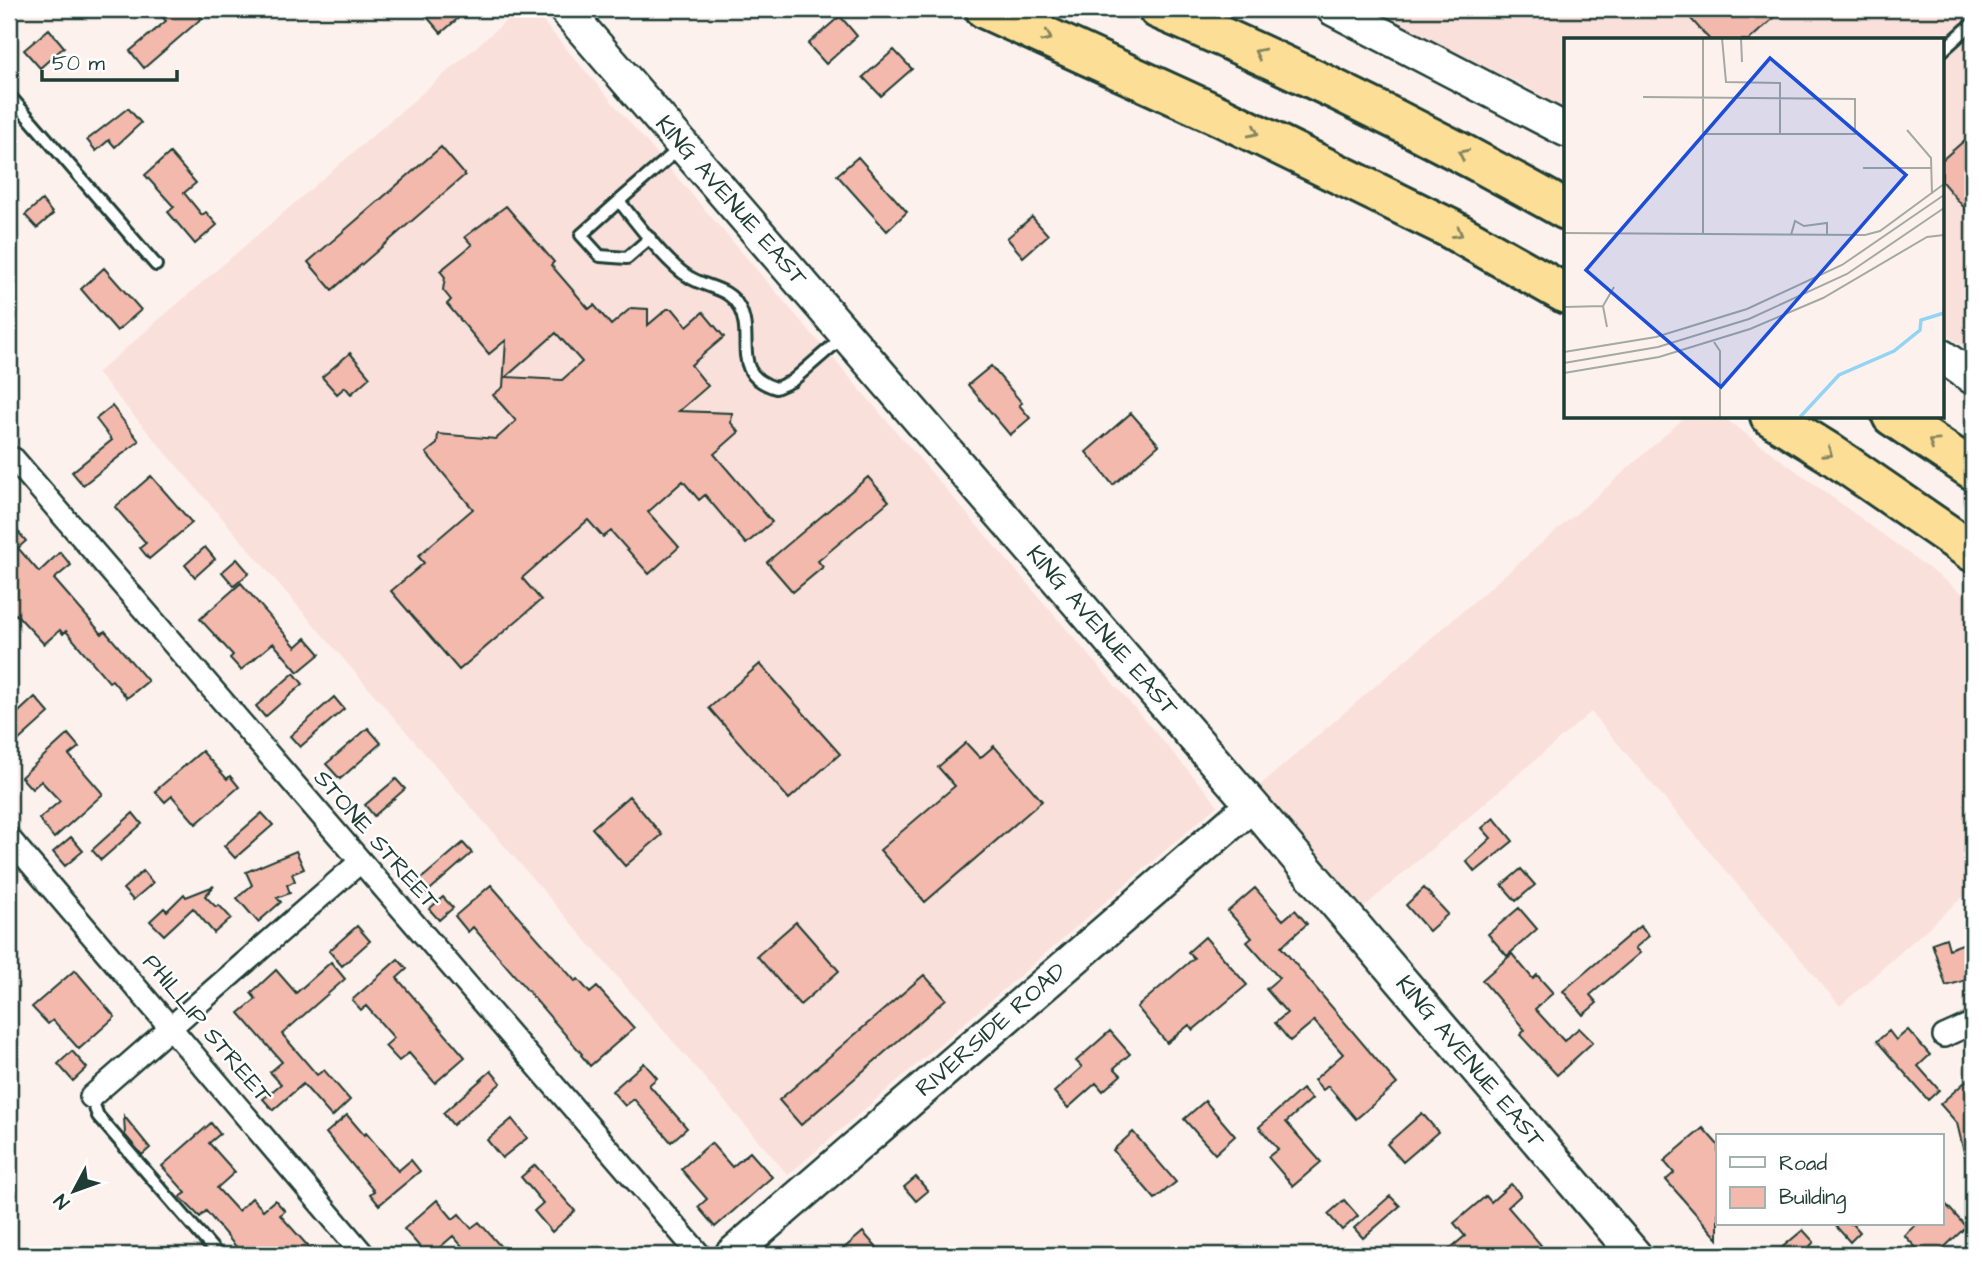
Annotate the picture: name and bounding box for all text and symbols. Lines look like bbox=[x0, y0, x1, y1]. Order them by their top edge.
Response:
one-way arrow bbox=[1040, 29, 1052, 43]
scale bar bbox=[42, 38, 177, 82]
inset map bbox=[1564, 38, 1944, 418]
one-way arrow bbox=[1254, 47, 1266, 61]
text: 50 m bbox=[52, 49, 106, 78]
street label: KING AVENUE EAST bbox=[647, 108, 815, 294]
one-way arrow bbox=[1247, 124, 1259, 138]
one-way arrow bbox=[1458, 148, 1470, 162]
one-way arrow bbox=[1450, 225, 1463, 238]
one-way arrow bbox=[1927, 439, 1940, 452]
one-way arrow bbox=[1820, 444, 1833, 457]
street label: KING AVENUE EAST bbox=[1018, 538, 1186, 724]
street label: STONE STREET bbox=[305, 762, 447, 918]
street label: PHILLIP STREET bbox=[134, 947, 280, 1111]
street label: RIVERSIDE ROAD bbox=[908, 955, 1074, 1105]
street label: KING AVENUE EAST bbox=[1387, 968, 1553, 1156]
legend bbox=[1716, 1134, 1944, 1226]
text: Road bbox=[1779, 1149, 1827, 1178]
north arrow bbox=[38, 1156, 108, 1226]
text: Building bbox=[1779, 1183, 1847, 1214]
text: N bbox=[48, 1188, 76, 1215]

